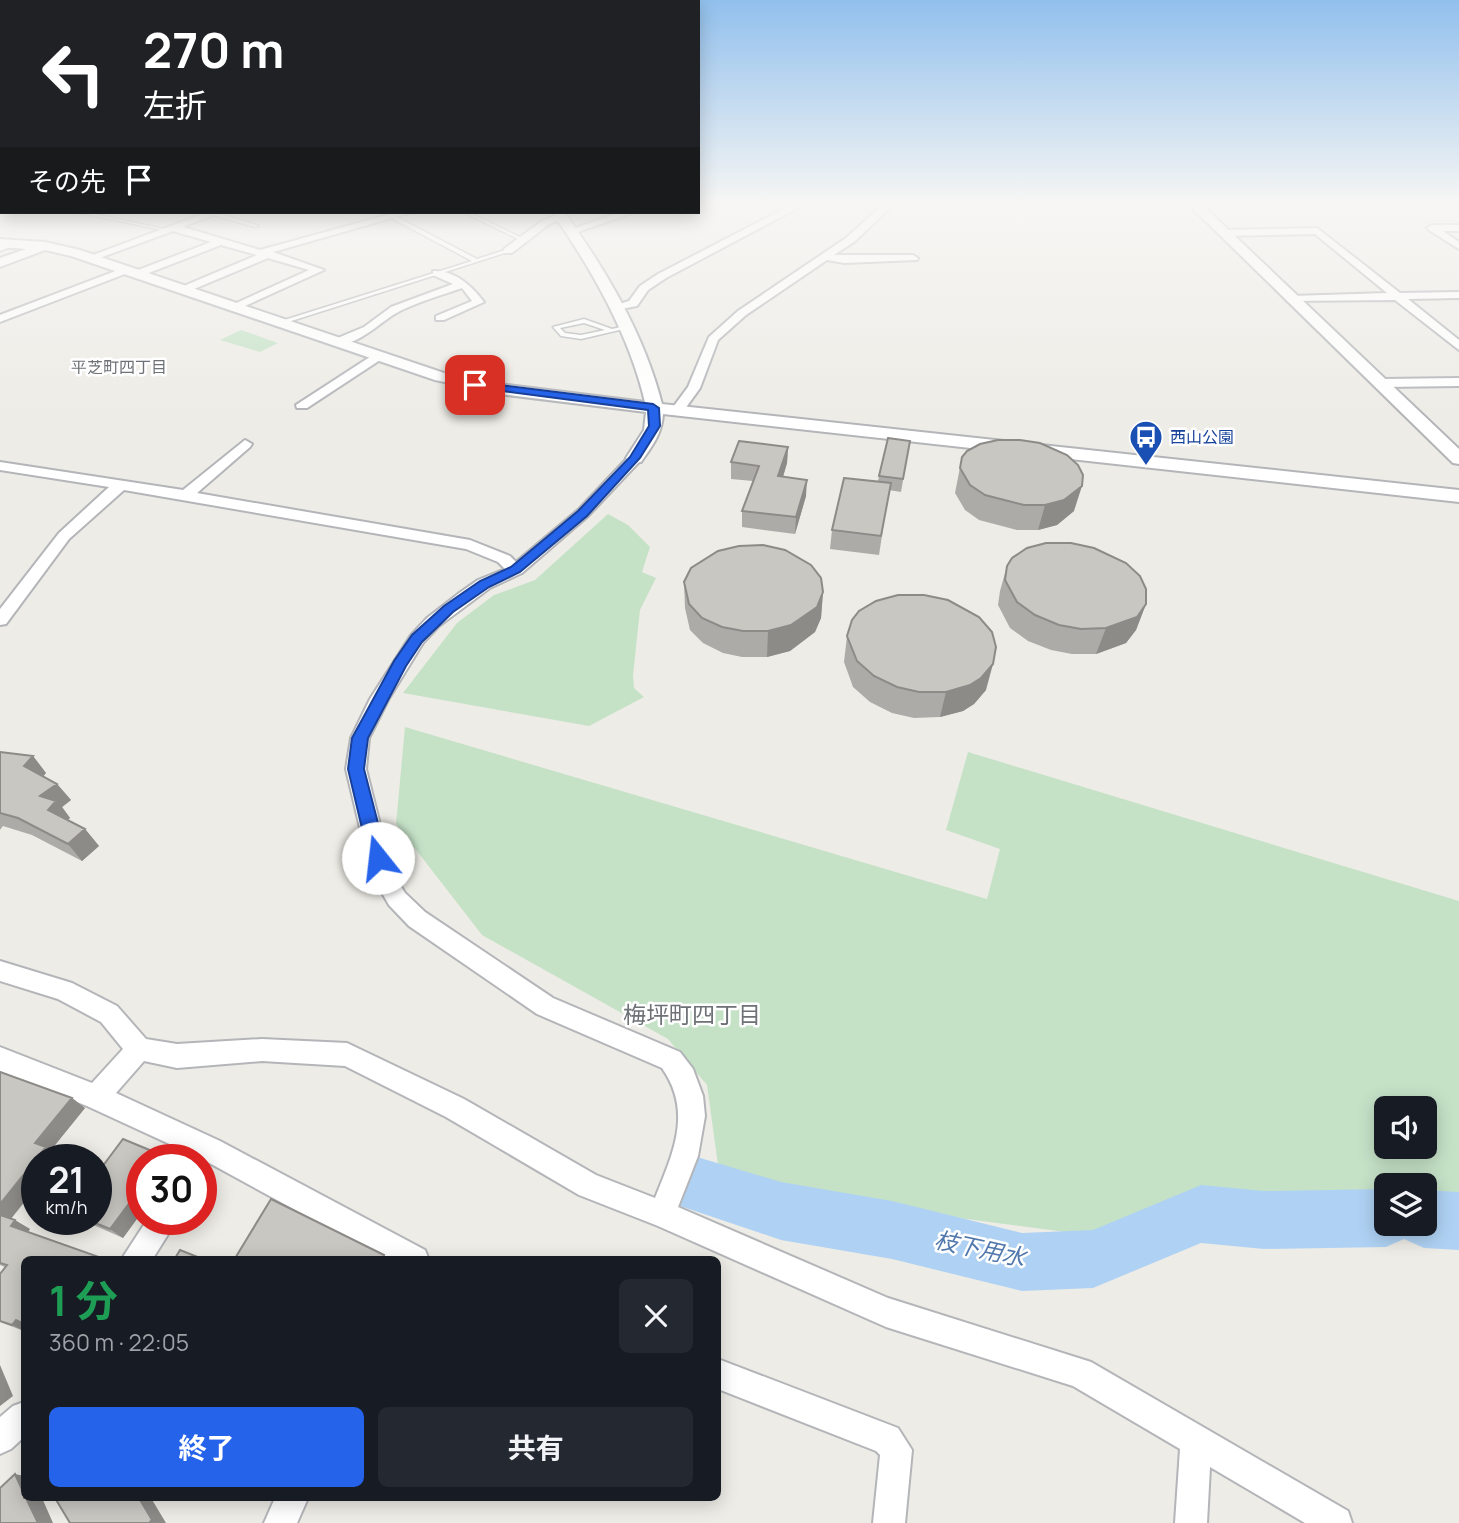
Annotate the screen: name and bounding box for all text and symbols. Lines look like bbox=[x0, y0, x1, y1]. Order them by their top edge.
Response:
text: 270 m bbox=[143, 16, 284, 83]
icon: left bbox=[28, 28, 119, 119]
text: 左折 bbox=[143, 83, 207, 127]
icon: arrive bbox=[120, 161, 158, 199]
text: その先 bbox=[28, 163, 106, 199]
pin bbox=[445, 355, 505, 415]
district label: 平芝町四丁目 bbox=[71, 356, 167, 378]
icon: arrive bbox=[456, 366, 494, 404]
bus stop icon: 西山公園 bbox=[1127, 418, 1165, 467]
place label: 西山公園 bbox=[1170, 426, 1234, 448]
position arrow bbox=[341, 821, 415, 895]
district label: 梅坪町四丁目 bbox=[623, 998, 761, 1030]
map controls bbox=[1374, 1096, 1437, 1236]
button: sound bbox=[1374, 1096, 1437, 1159]
speed limit sign: 30 bbox=[126, 1144, 217, 1235]
text: 21 bbox=[48, 1156, 85, 1204]
button: layers bbox=[1374, 1173, 1437, 1236]
text: km/h bbox=[46, 1195, 87, 1219]
water label: 枝下用水 bbox=[932, 1223, 1031, 1274]
text: 1 分 bbox=[49, 1271, 118, 1329]
button: close bbox=[619, 1279, 693, 1353]
text: 360 m · 22:05 bbox=[49, 1326, 189, 1358]
button: 終了 bbox=[49, 1407, 364, 1487]
button: 共有 bbox=[378, 1407, 693, 1487]

